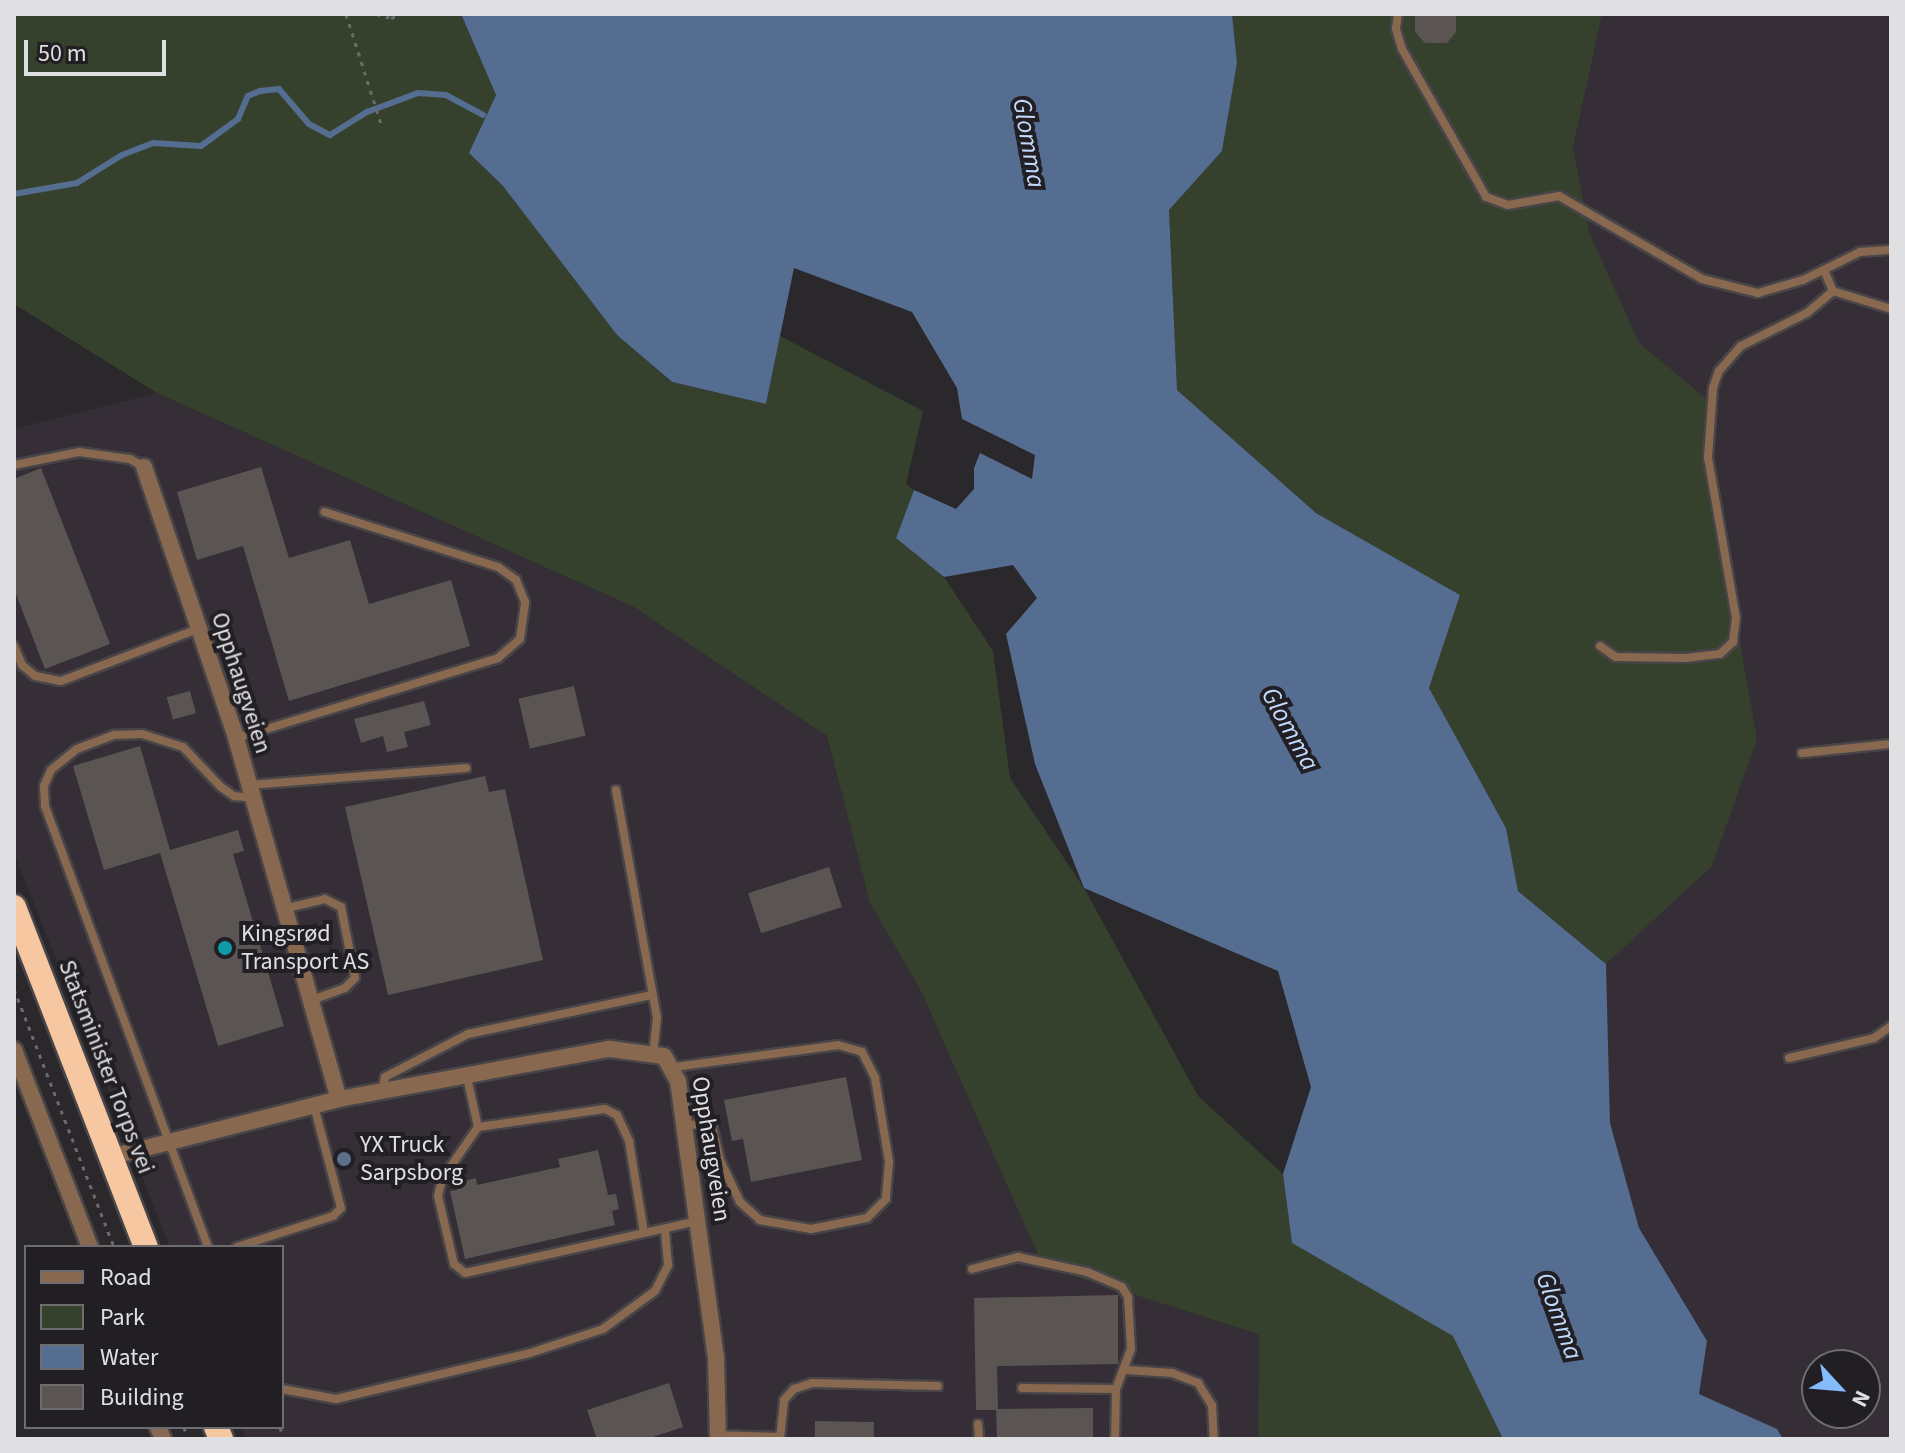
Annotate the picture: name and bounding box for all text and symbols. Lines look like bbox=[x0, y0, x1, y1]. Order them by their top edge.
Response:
scale bar bbox=[28, 24, 170, 74]
text: 50 m bbox=[38, 36, 87, 71]
water label: Glomma bbox=[1006, 96, 1052, 190]
street label: Opphaugveien bbox=[205, 609, 277, 757]
water label: Glomma bbox=[1254, 682, 1326, 776]
place label: Kingsrød Transport AS bbox=[241, 920, 369, 976]
marker: Kingsrød Transport AS bbox=[216, 939, 234, 957]
street label: Statsminister Torps vei bbox=[52, 956, 160, 1178]
street label: Opphaugveien bbox=[685, 1074, 737, 1224]
place label: YX Truck Sarpsborg bbox=[360, 1131, 463, 1187]
marker: YX Truck Sarpsborg bbox=[335, 1150, 353, 1168]
legend bbox=[24, 1245, 284, 1429]
text: Road bbox=[100, 1260, 152, 1295]
water label: Glomma bbox=[1529, 1268, 1589, 1364]
text: Park bbox=[100, 1300, 145, 1335]
text: Water bbox=[100, 1340, 158, 1375]
north arrow bbox=[1801, 1349, 1881, 1429]
text: Building bbox=[100, 1380, 184, 1415]
text: N bbox=[1843, 1385, 1878, 1412]

